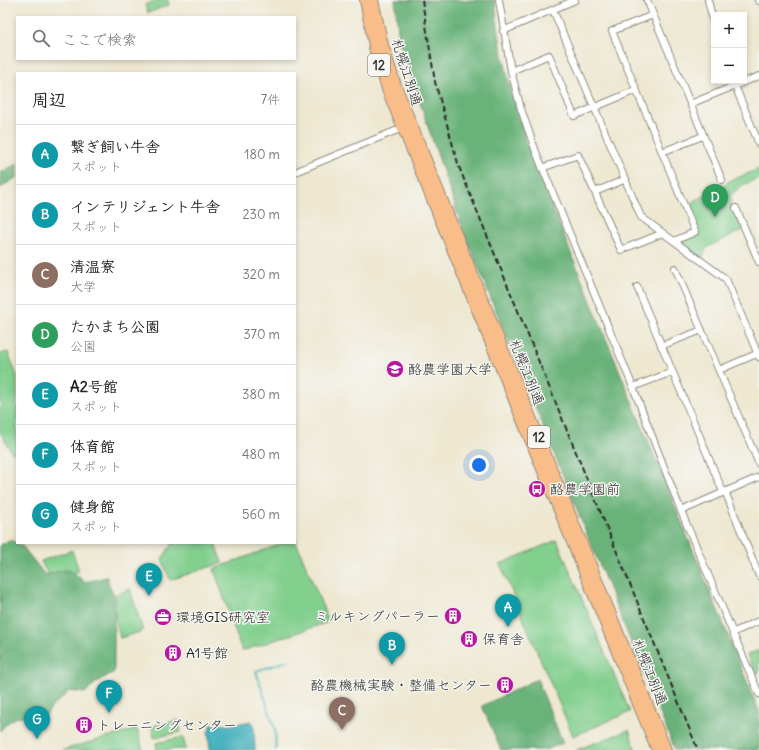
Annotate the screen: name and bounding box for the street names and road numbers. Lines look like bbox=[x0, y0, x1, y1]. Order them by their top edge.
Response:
street label: 札幌江別通 bbox=[388, 36, 426, 108]
road number: 12 bbox=[368, 54, 390, 76]
street label: 札幌江別通 bbox=[506, 336, 548, 408]
road number: 12 bbox=[528, 426, 550, 448]
street label: 札幌江別通 bbox=[629, 636, 671, 708]

